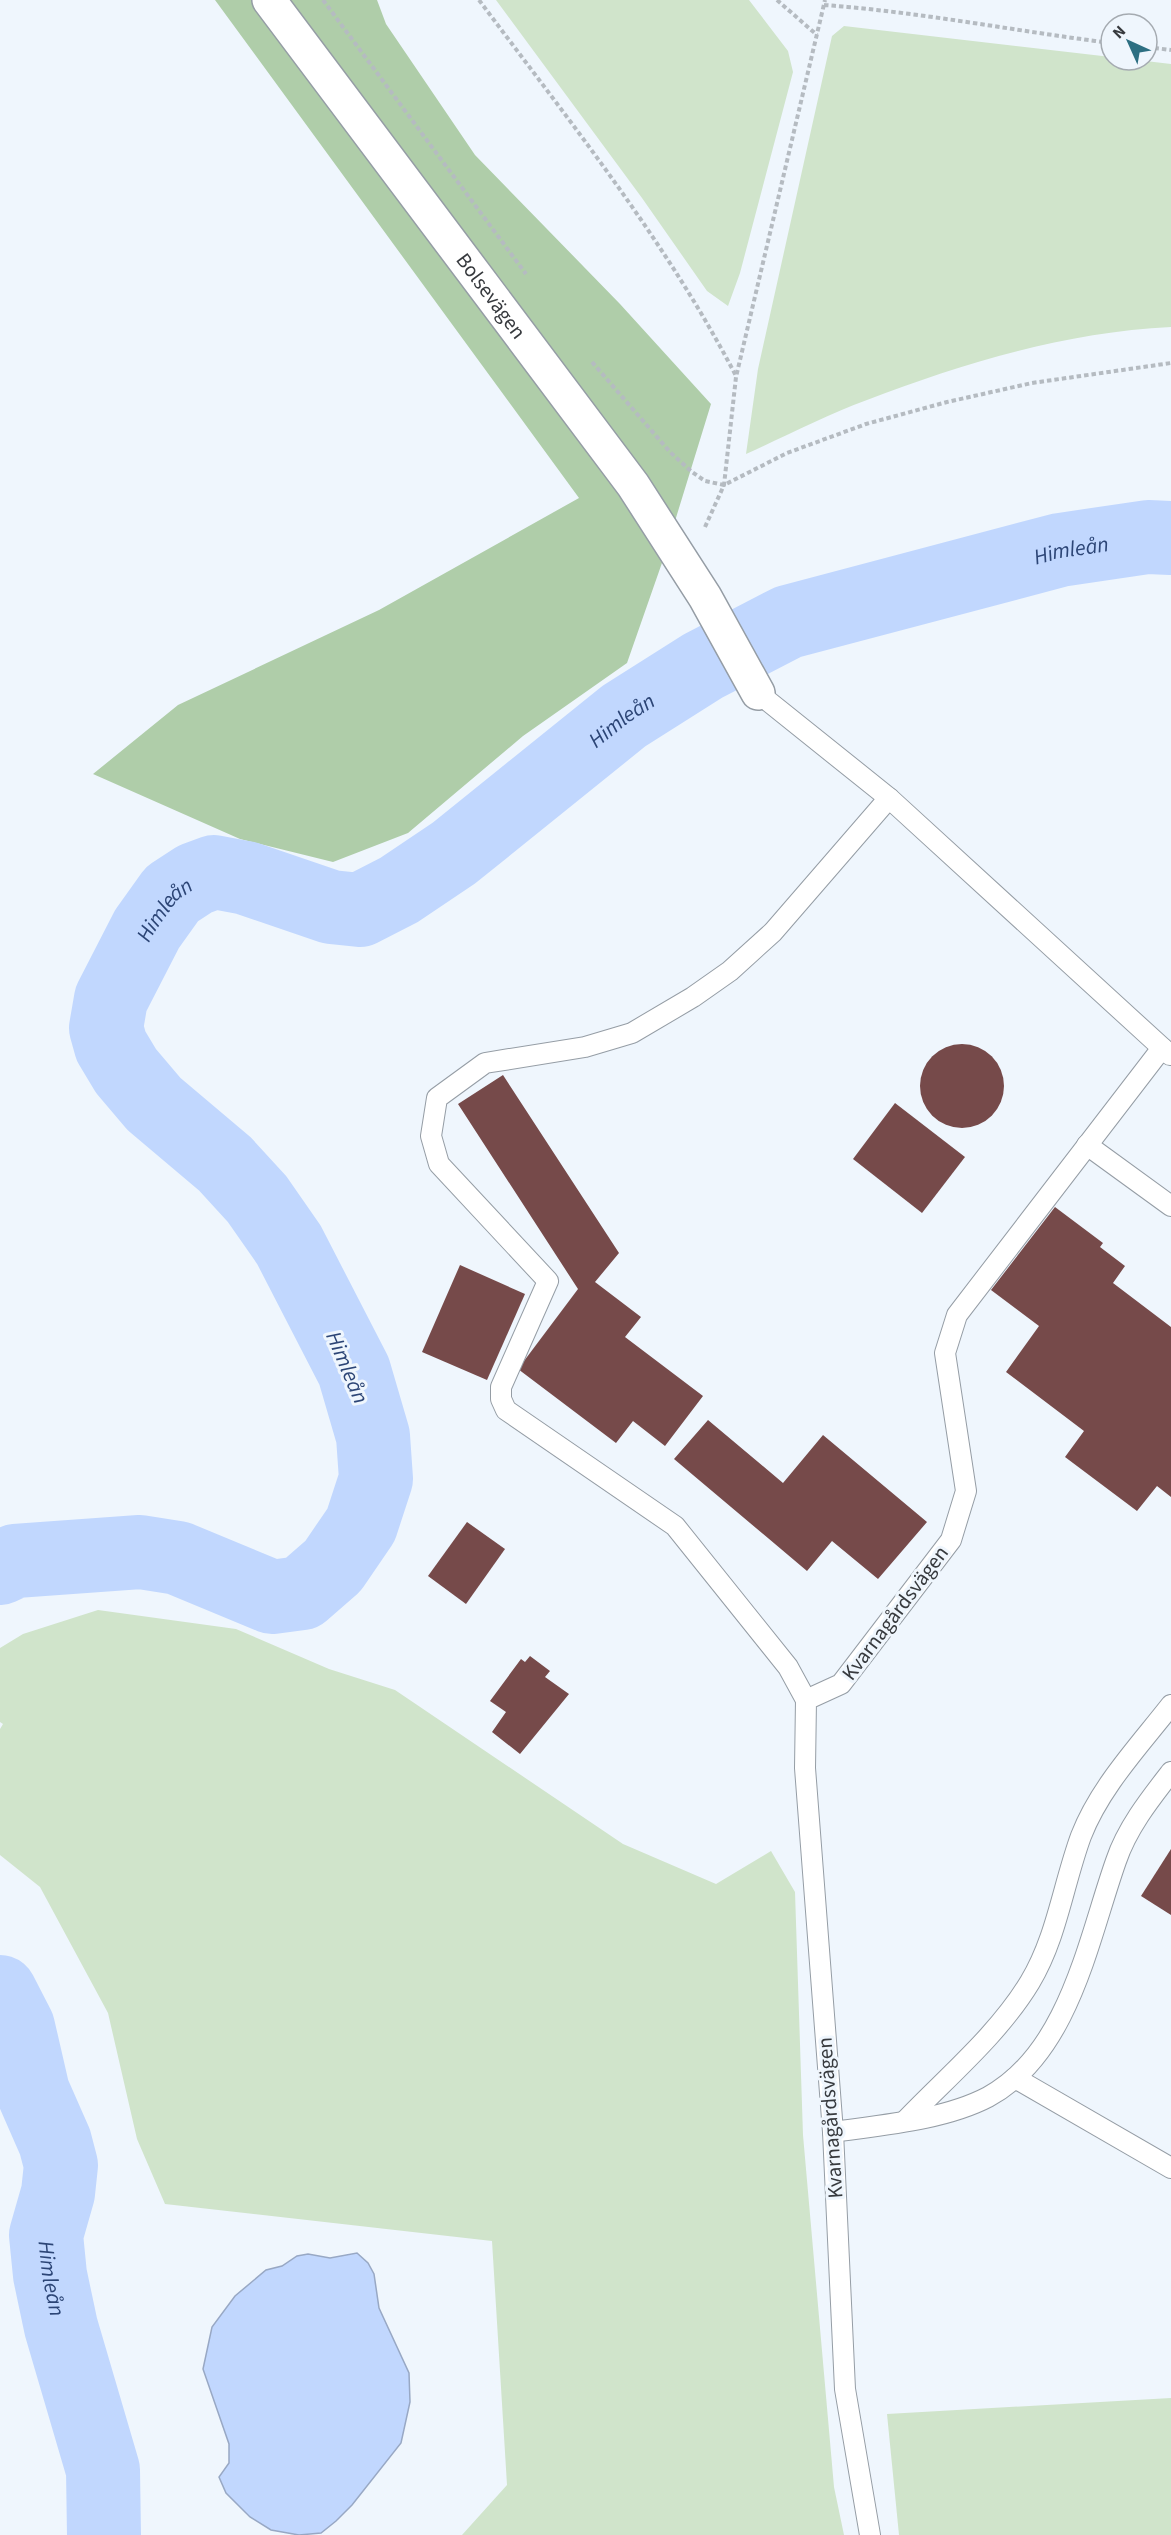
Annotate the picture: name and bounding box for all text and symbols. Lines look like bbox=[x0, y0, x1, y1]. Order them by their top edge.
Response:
north arrow bbox=[1099, 12, 1159, 72]
text: N bbox=[1108, 21, 1131, 44]
street label: Bolsevägen bbox=[449, 247, 533, 345]
water label: Himleån bbox=[1030, 528, 1111, 573]
water label: Himleån bbox=[582, 685, 661, 756]
water label: Himleån bbox=[128, 870, 199, 947]
water label: Himleån bbox=[318, 1326, 377, 1409]
street label: Kvarnagårdsvägen bbox=[834, 1539, 956, 1687]
street label: Kvarnagårdsvägen bbox=[809, 2036, 851, 2200]
water label: Himleån bbox=[30, 2239, 73, 2319]

